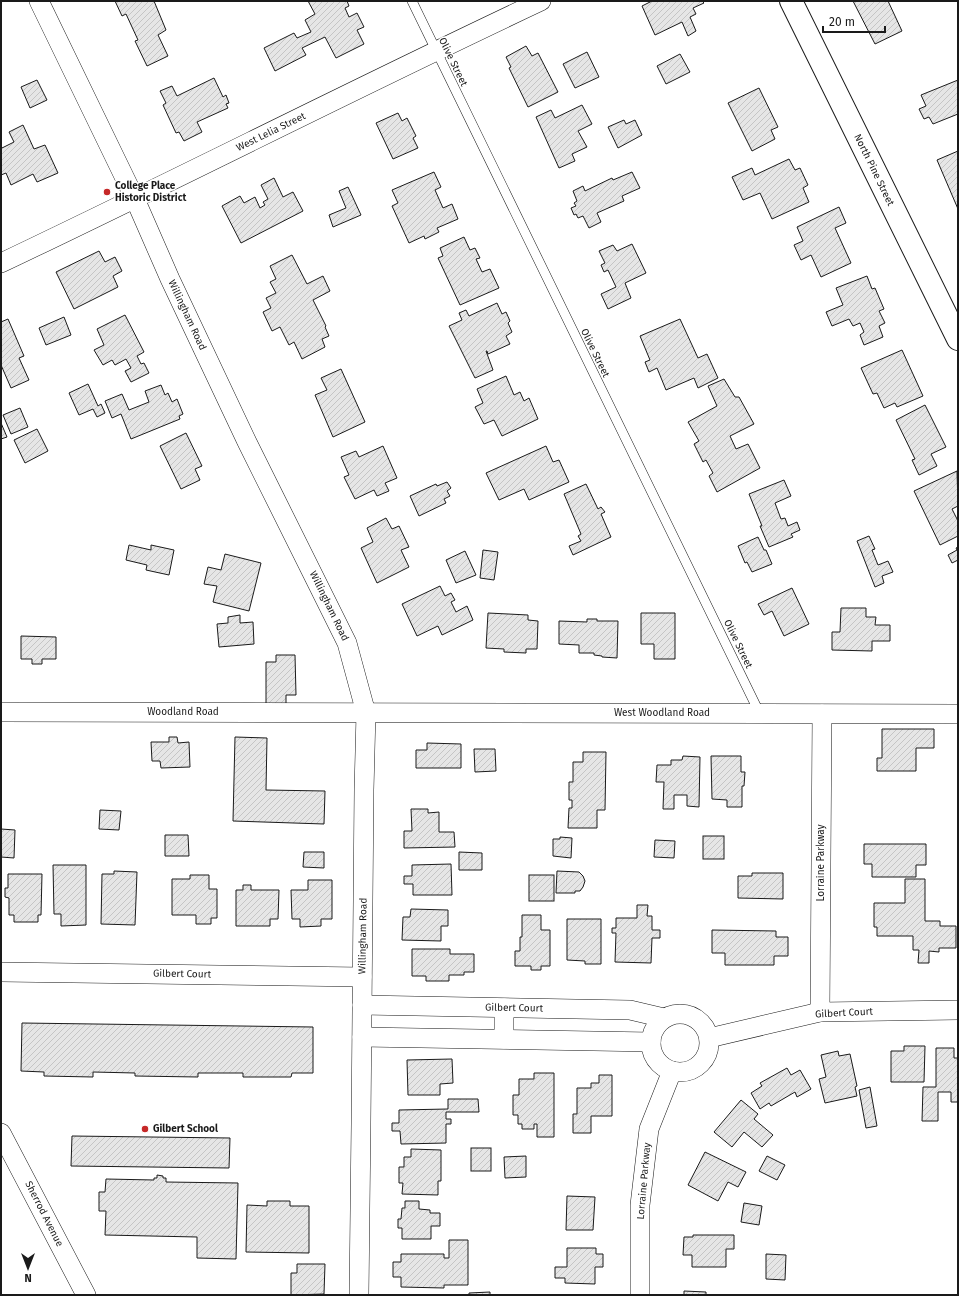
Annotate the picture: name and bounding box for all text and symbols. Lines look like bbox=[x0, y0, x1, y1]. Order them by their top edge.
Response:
scale bar bbox=[823, 8, 885, 34]
text: 20 m bbox=[829, 15, 855, 29]
street label: Olive Street bbox=[436, 36, 470, 89]
street label: West Lelia Street bbox=[234, 110, 308, 154]
street label: North Pine Street bbox=[851, 132, 897, 208]
place label: College Place Historic District bbox=[115, 180, 186, 204]
marker: College Place Historic District bbox=[102, 187, 112, 197]
street label: Willingham Road bbox=[165, 278, 209, 352]
street label: Olive Street bbox=[578, 327, 612, 380]
street label: Willingham Road bbox=[307, 569, 351, 643]
street label: Olive Street bbox=[721, 618, 755, 671]
street label: Woodland Road bbox=[147, 706, 219, 718]
street label: West Woodland Road bbox=[614, 707, 710, 719]
street label: Lorraine Parkway bbox=[815, 824, 827, 902]
street label: Willingham Road bbox=[356, 898, 370, 974]
street label: Gilbert Court bbox=[153, 967, 212, 981]
street label: Gilbert Court bbox=[485, 1001, 544, 1015]
street label: Gilbert Court bbox=[815, 1005, 874, 1021]
place label: Gilbert School bbox=[153, 1123, 218, 1135]
marker: Gilbert School bbox=[140, 1124, 150, 1134]
street label: Lorraine Parkway bbox=[635, 1142, 653, 1220]
street label: Sherrod Avenue bbox=[22, 1179, 66, 1249]
north arrow bbox=[8, 1248, 48, 1288]
text: N bbox=[24, 1271, 32, 1284]

